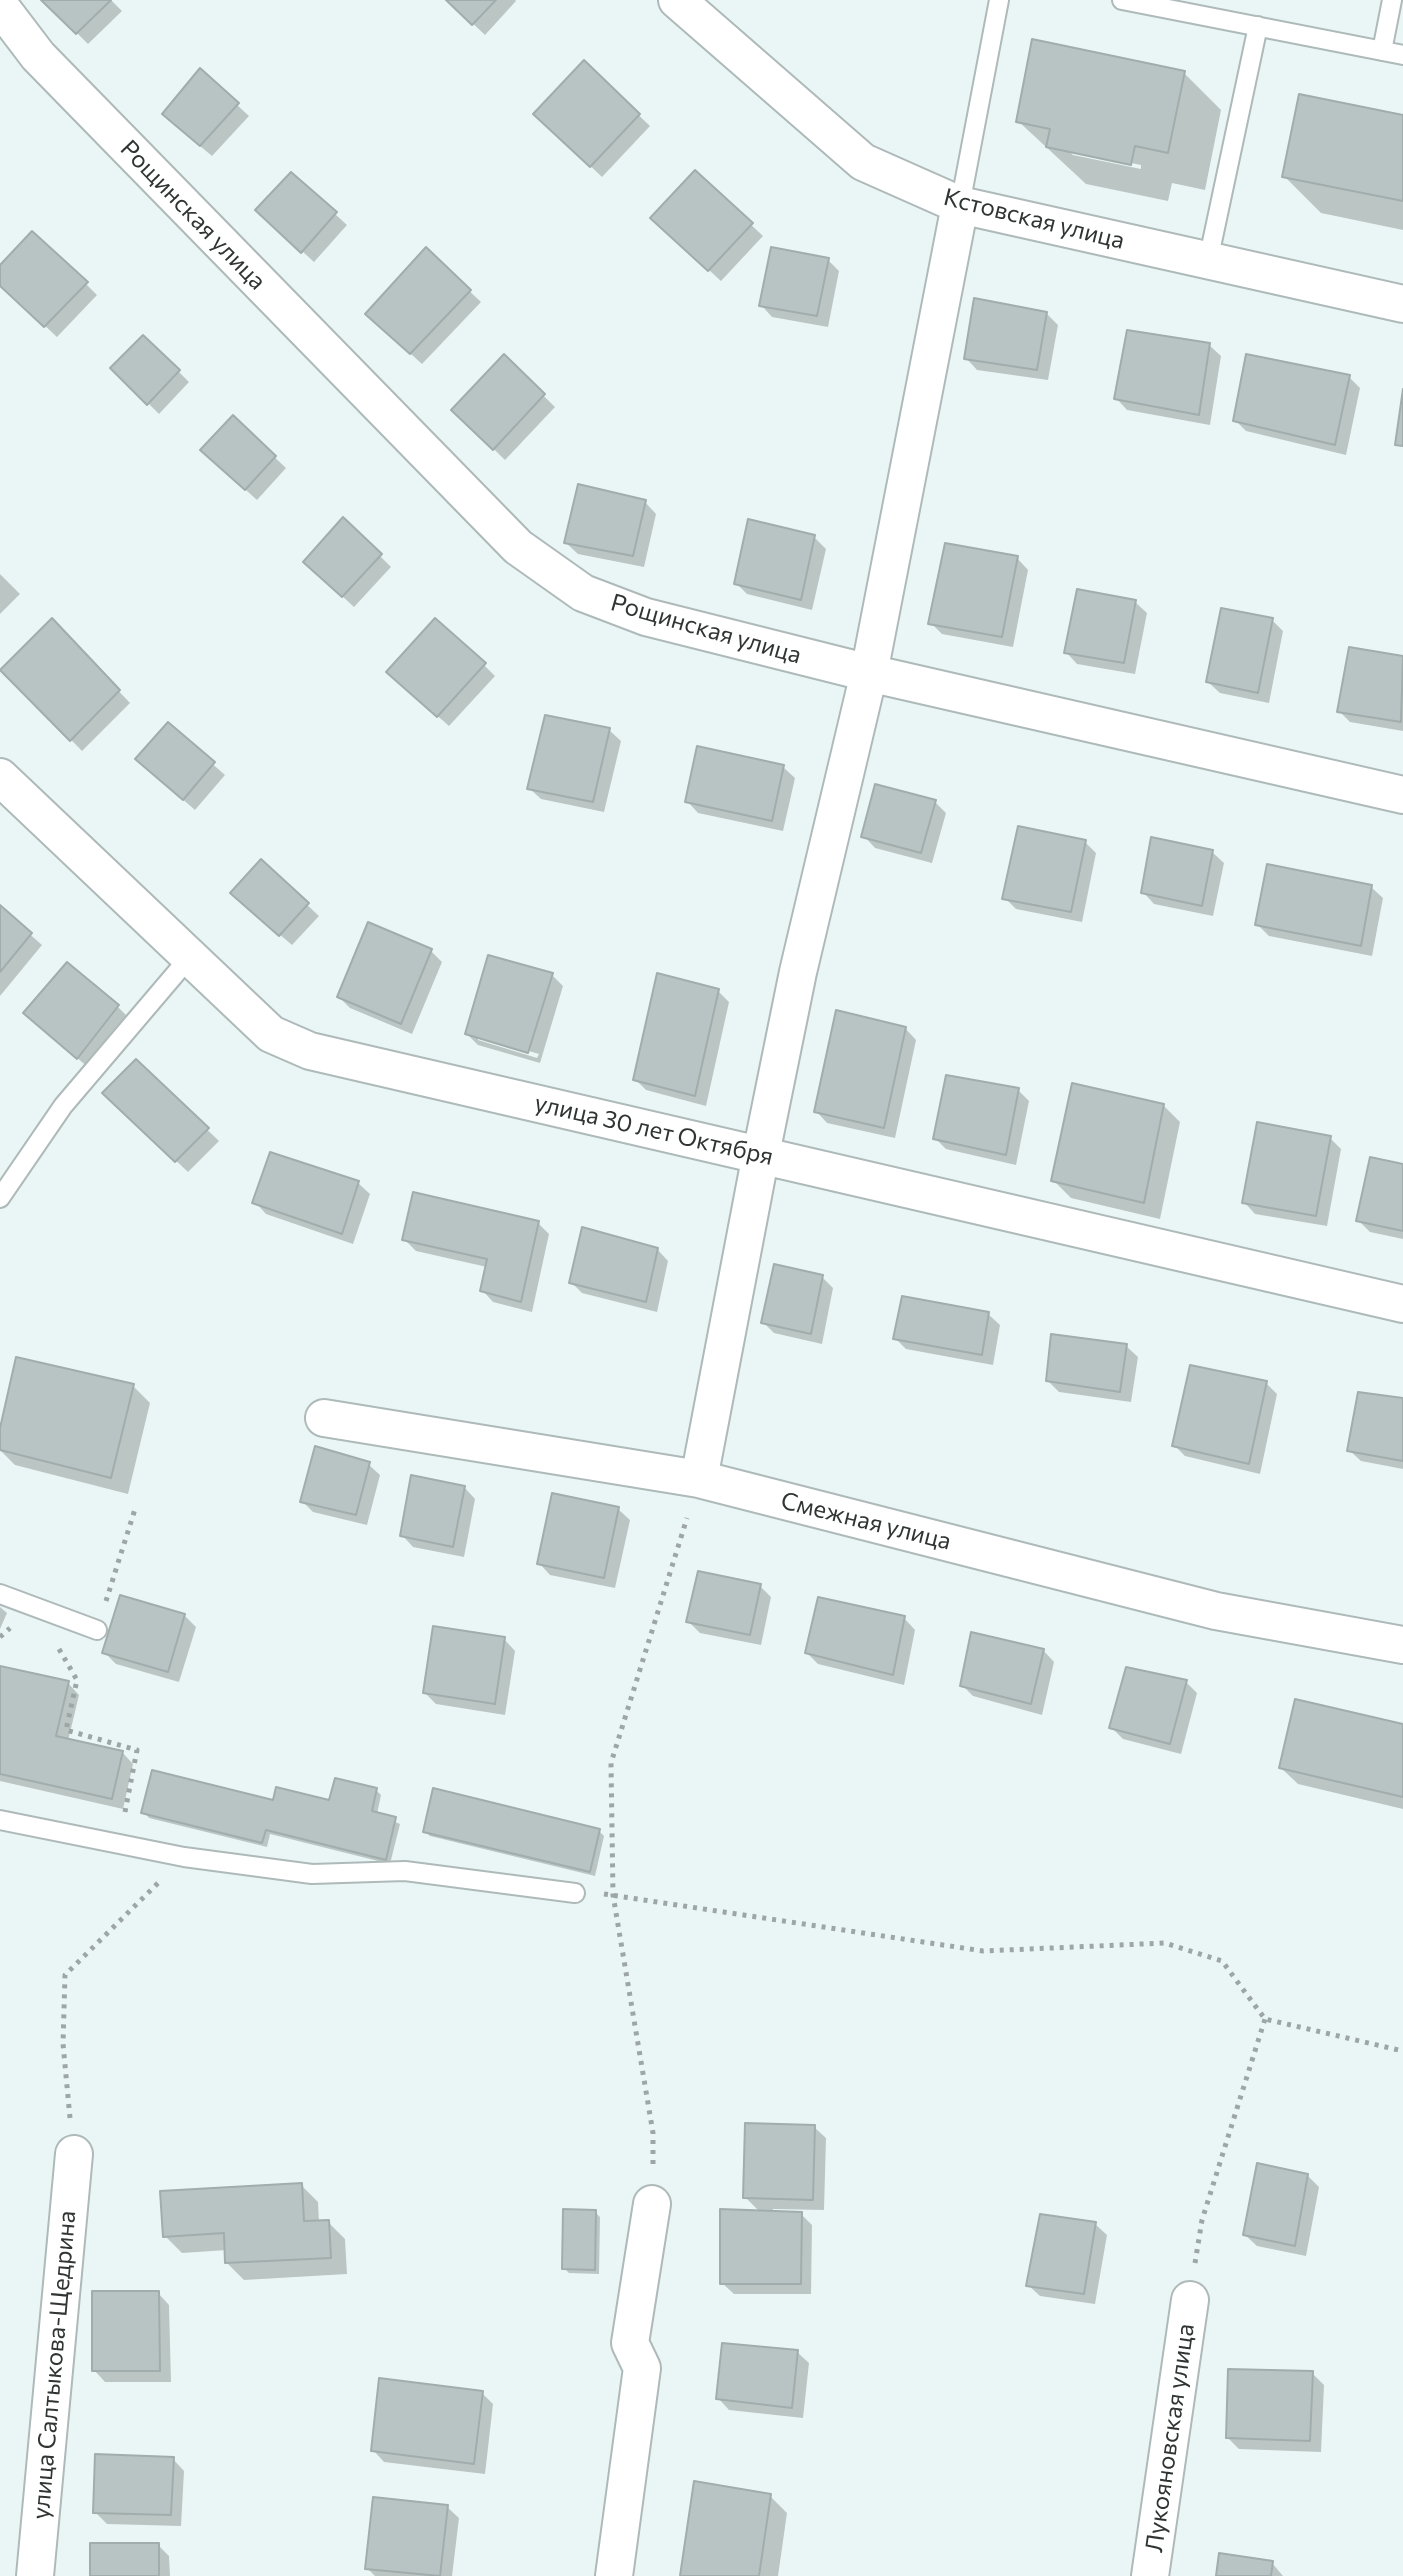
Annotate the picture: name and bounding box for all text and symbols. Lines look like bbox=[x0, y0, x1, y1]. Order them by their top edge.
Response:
street label: Рощинская улица bbox=[114, 134, 272, 296]
street label: Кстовская улица bbox=[941, 183, 1127, 255]
street label: Рощинская улица bbox=[607, 588, 805, 670]
street label: улица 30 лет Октября bbox=[532, 1089, 776, 1171]
street label: Смежная улица bbox=[778, 1486, 954, 1556]
street label: улица Салтыкова-Щедрина bbox=[26, 2209, 82, 2521]
street label: Лукояновская улица bbox=[1140, 2322, 1200, 2554]

